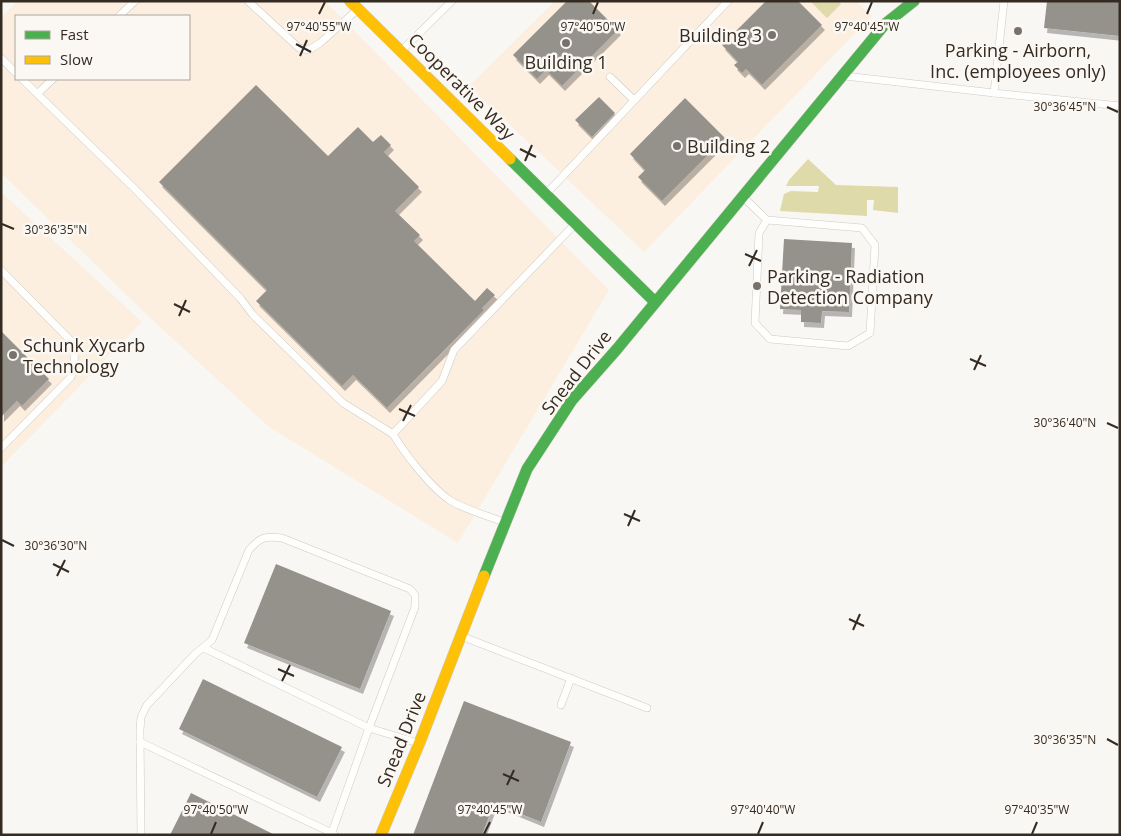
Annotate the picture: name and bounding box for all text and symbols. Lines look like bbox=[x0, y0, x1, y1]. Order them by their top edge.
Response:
legend bbox=[15, 15, 190, 80]
text: 97°40'55"W bbox=[287, 18, 351, 35]
text: 97°40'50"W bbox=[561, 18, 625, 35]
text: 97°40'45"W bbox=[835, 18, 899, 35]
place label: Building 3 bbox=[679, 23, 762, 47]
text: Fast bbox=[60, 24, 89, 44]
marker: Parking - Airborn, Inc. (employees only) bbox=[1012, 25, 1024, 37]
street label: Cooperative Way bbox=[403, 27, 521, 145]
marker: Building 3 bbox=[766, 29, 778, 41]
marker: Building 1 bbox=[560, 37, 572, 49]
place label: Parking - Airborn, Inc. (employees only) bbox=[930, 38, 1106, 83]
text: Slow bbox=[60, 49, 93, 69]
place label: Building 1 bbox=[524, 50, 608, 74]
text: 30°36'45"N bbox=[1034, 98, 1096, 115]
place label: Building 2 bbox=[687, 134, 770, 158]
marker: Building 2 bbox=[671, 140, 683, 152]
text: 30°36'35"N bbox=[25, 221, 87, 238]
place label: Parking - Radiation Detection Company bbox=[767, 264, 934, 309]
marker: Parking - Radiation Detection Company bbox=[751, 280, 763, 292]
street label: Snead Drive bbox=[536, 325, 616, 419]
place label: Schunk Xycarb Technology bbox=[23, 333, 145, 378]
marker: Schunk Xycarb Technology bbox=[7, 349, 19, 361]
text: 30°36'40"N bbox=[1034, 414, 1096, 431]
text: 30°36'30"N bbox=[25, 537, 87, 554]
street label: Snead Drive bbox=[371, 688, 431, 790]
text: 30°36'35"N bbox=[1034, 731, 1096, 748]
text: 97°40'50"W bbox=[184, 801, 248, 818]
text: 97°40'45"W bbox=[458, 801, 522, 818]
text: 97°40'40"W bbox=[731, 801, 795, 818]
text: 97°40'35"W bbox=[1005, 801, 1069, 818]

